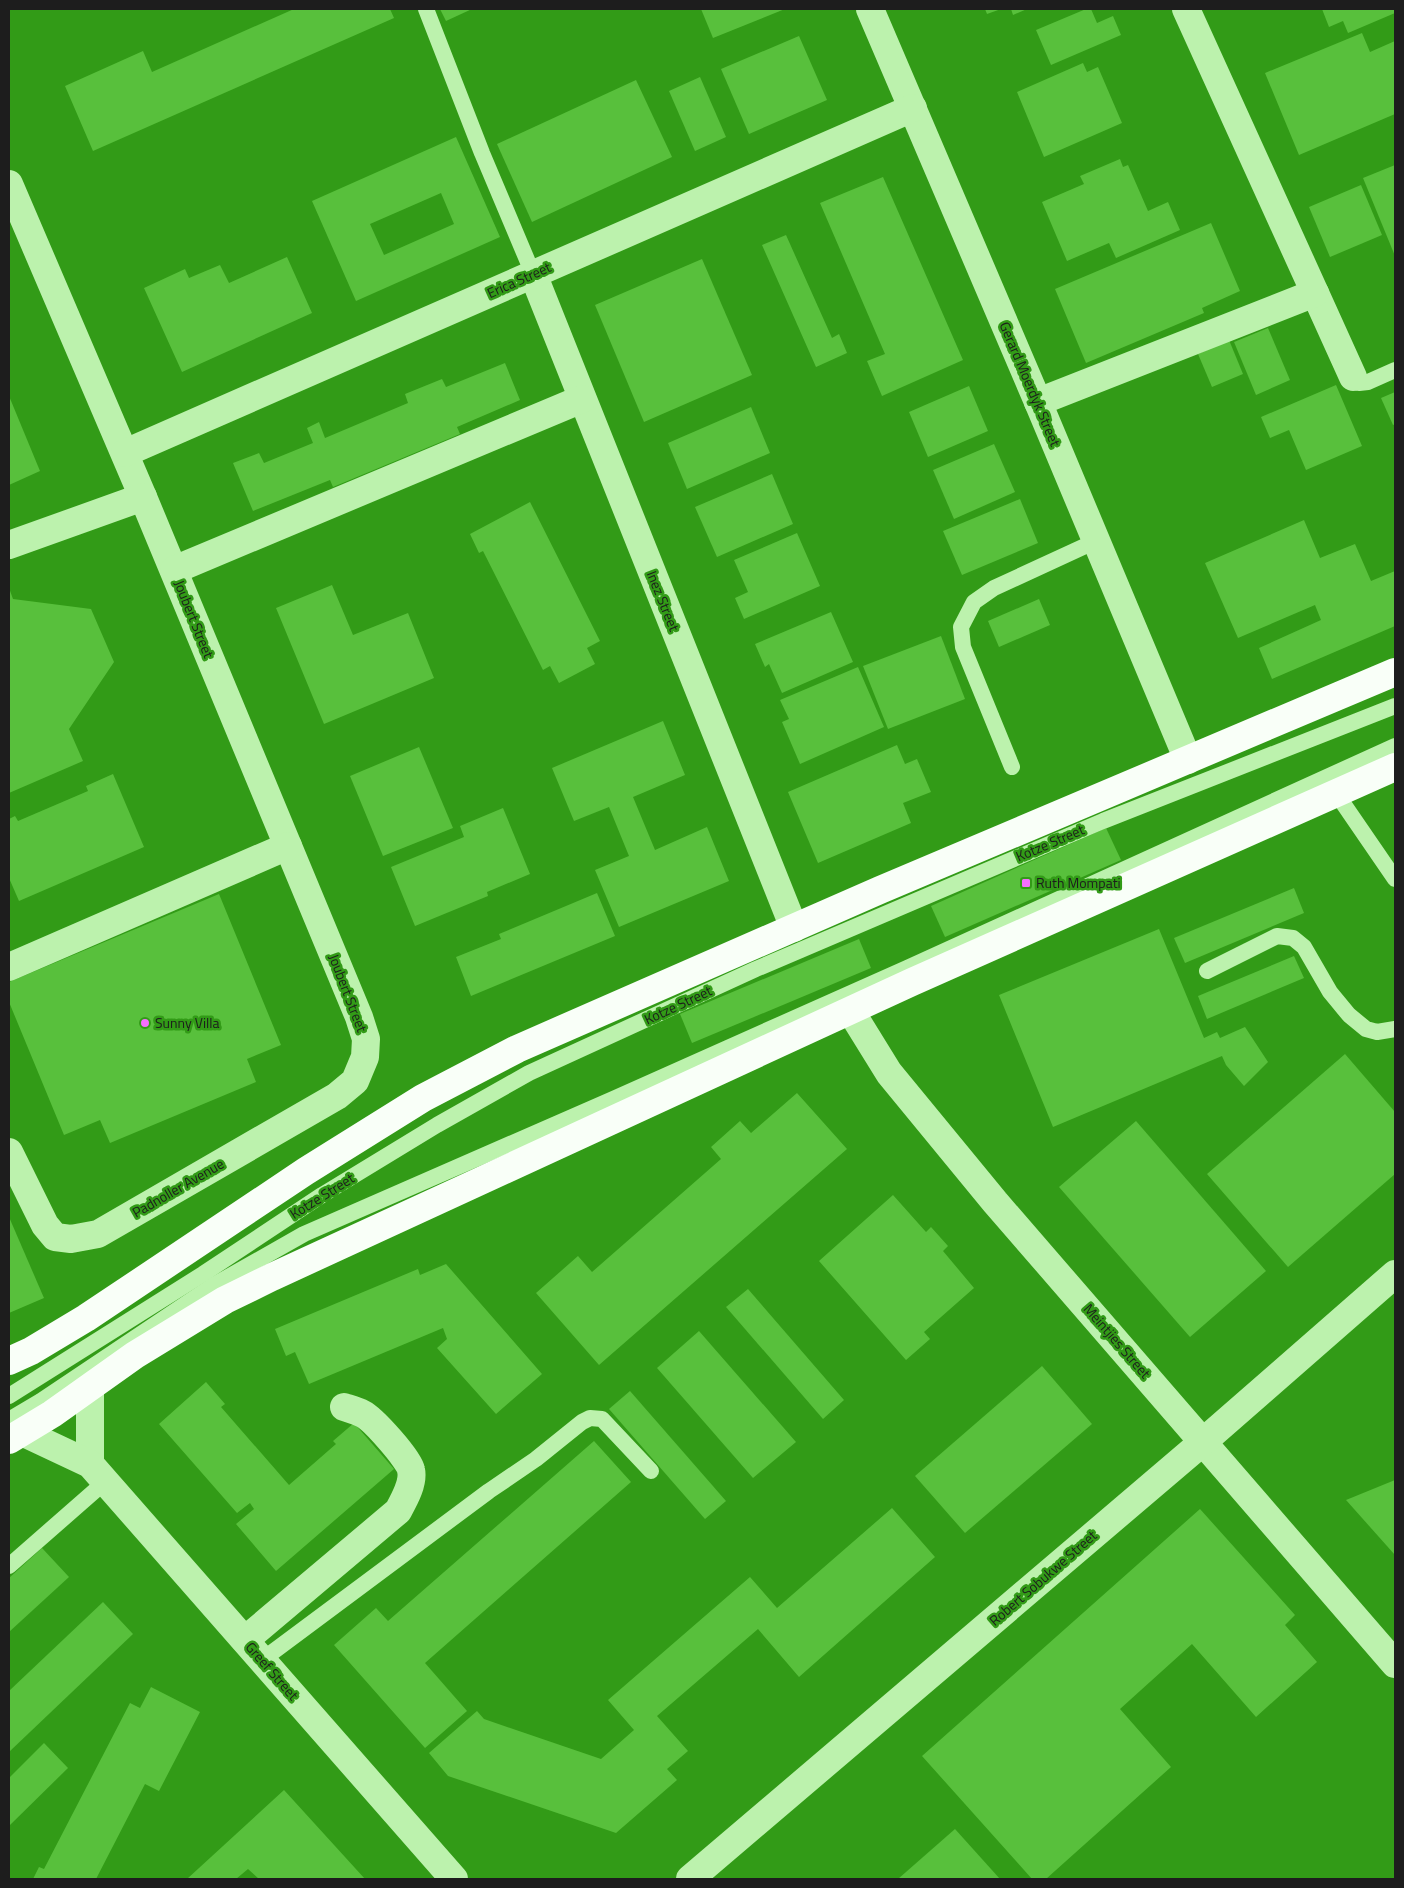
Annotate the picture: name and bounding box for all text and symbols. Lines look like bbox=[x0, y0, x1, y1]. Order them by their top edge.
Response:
street label: Erica Street bbox=[483, 256, 554, 303]
street label: Gerard Moerdyk Street bbox=[995, 318, 1066, 449]
street label: Inez Street bbox=[642, 567, 685, 634]
street label: Joubert Street bbox=[169, 577, 220, 661]
street label: Kotze Street bbox=[1012, 819, 1087, 866]
place label: Ruth Mompati bbox=[1036, 872, 1121, 893]
marker: Ruth Mompati bbox=[1020, 877, 1032, 889]
street label: Joubert Street bbox=[324, 951, 373, 1035]
street label: Kotze Street bbox=[640, 980, 715, 1029]
place label: Sunny Villa bbox=[155, 1012, 220, 1033]
marker: Sunny Villa bbox=[139, 1017, 151, 1029]
street label: Padnoller Avenue bbox=[128, 1153, 228, 1222]
street label: Kotze Street bbox=[285, 1167, 358, 1224]
street label: Meintjies Street bbox=[1079, 1299, 1156, 1383]
street label: Robert Sobukwe Street bbox=[984, 1525, 1101, 1630]
street label: Greef Street bbox=[241, 1637, 304, 1705]

